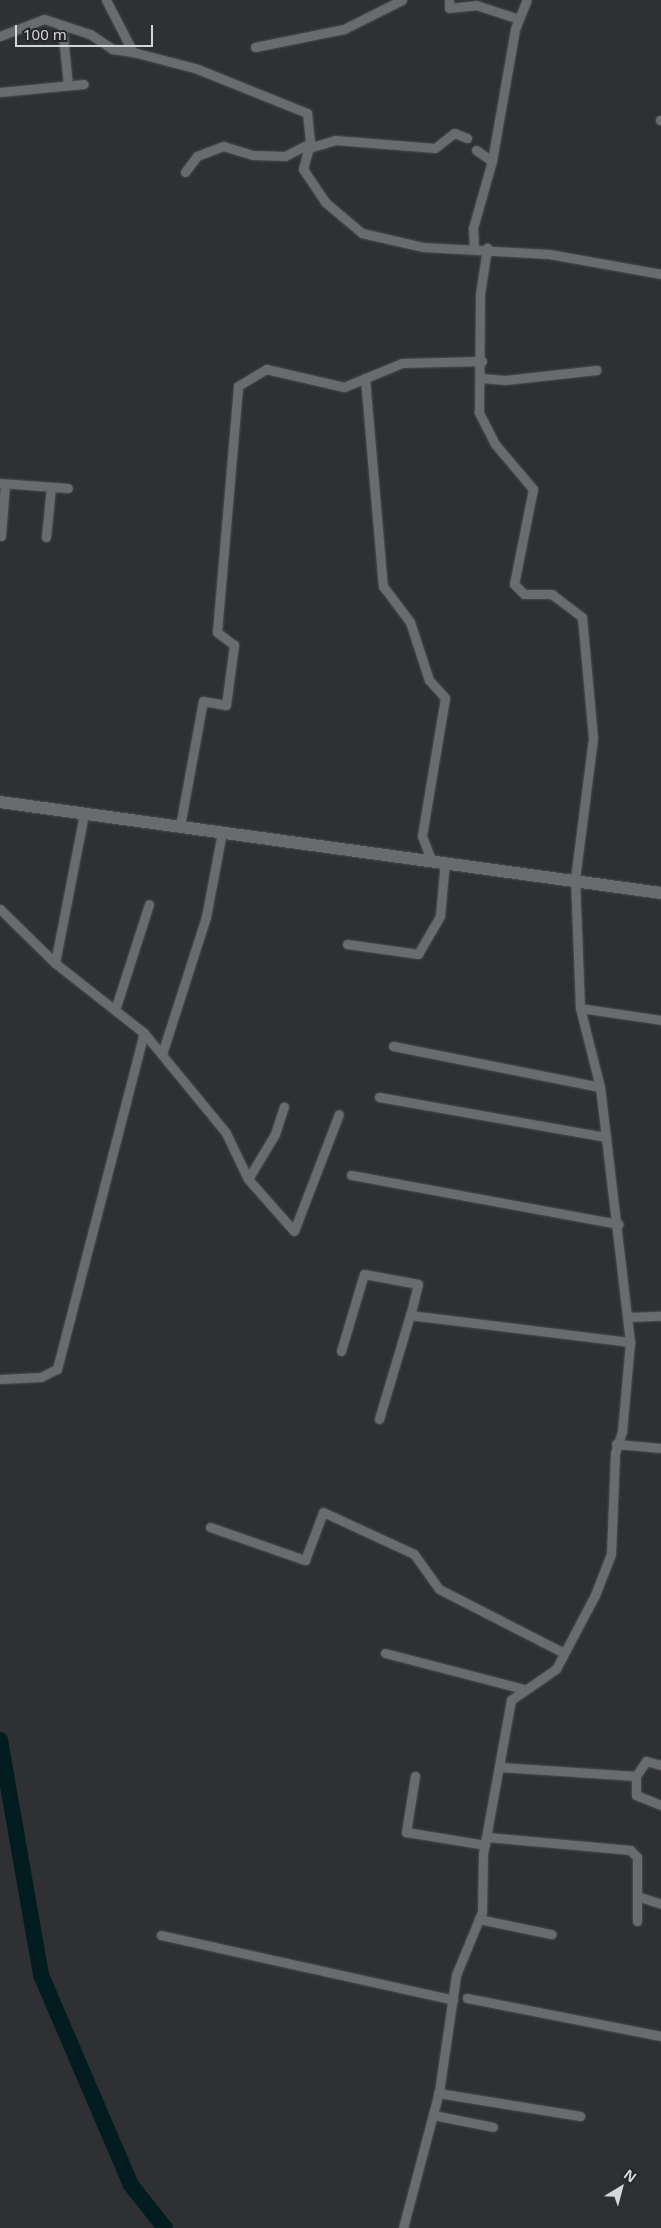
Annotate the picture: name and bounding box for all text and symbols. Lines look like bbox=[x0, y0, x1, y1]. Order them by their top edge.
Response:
scale bar bbox=[18, 15, 155, 47]
text: 100 m bbox=[23, 24, 67, 44]
north arrow bbox=[596, 2163, 646, 2213]
text: N bbox=[620, 2165, 641, 2187]

